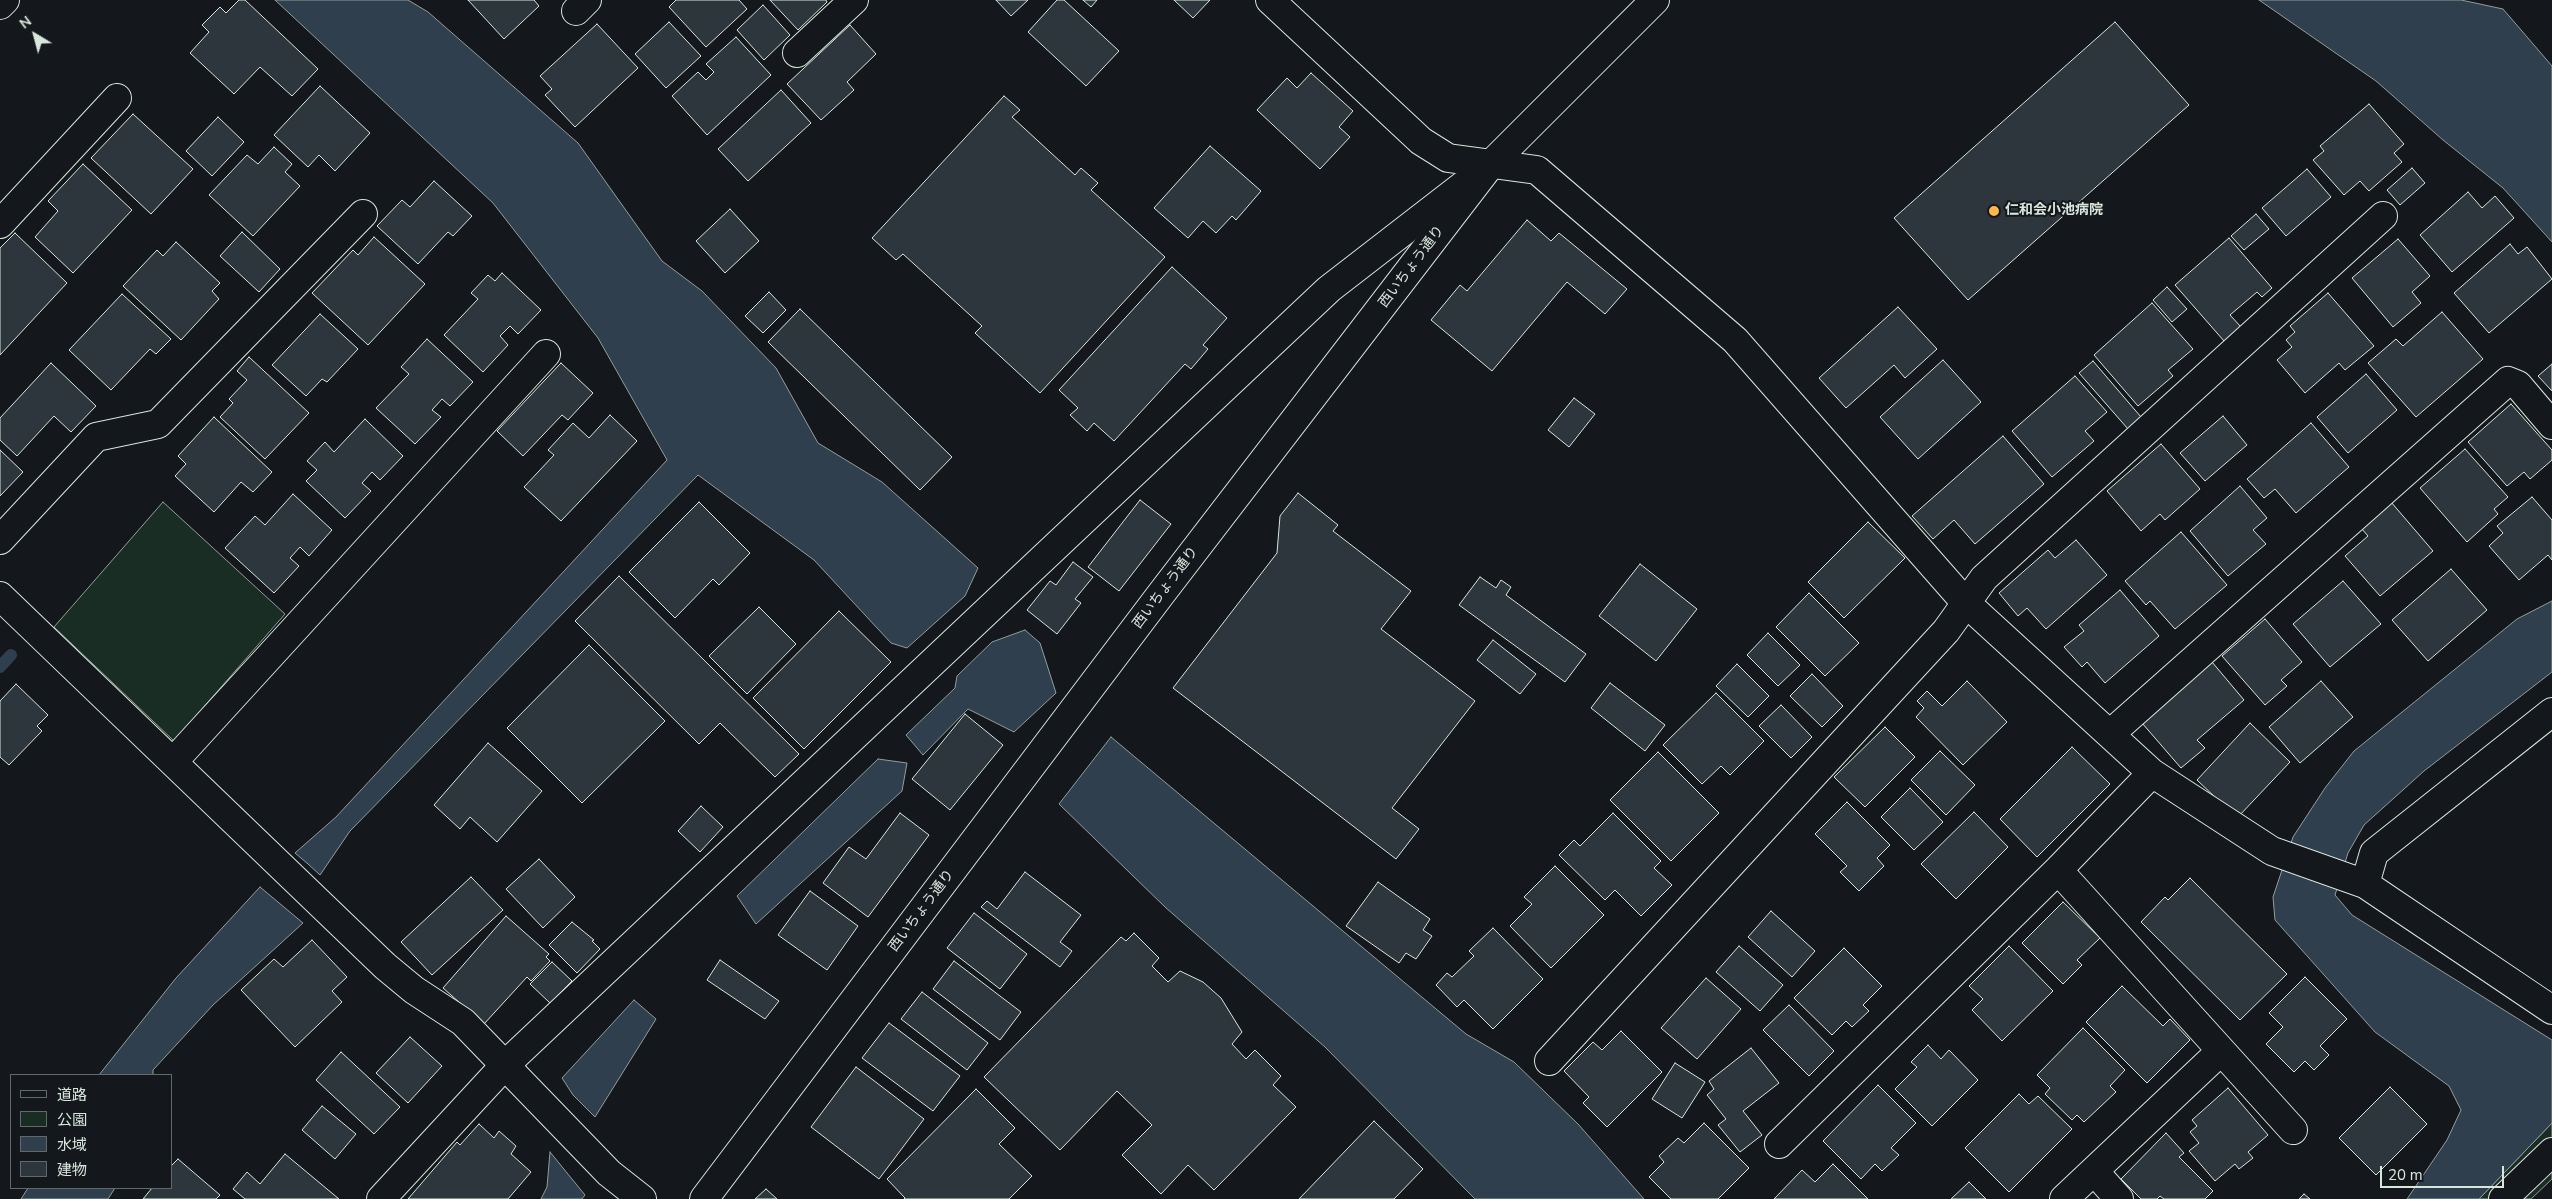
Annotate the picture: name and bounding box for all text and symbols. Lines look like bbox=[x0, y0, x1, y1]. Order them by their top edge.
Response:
north arrow bbox=[10, 10, 60, 60]
text: N bbox=[16, 12, 36, 33]
place label: 仁和会小池病院 bbox=[2005, 203, 2103, 219]
marker: 仁和会小池病院 bbox=[1987, 204, 2001, 218]
street label: 西いちょう通り bbox=[1376, 223, 1448, 311]
street label: 西いちょう通り bbox=[1130, 544, 1202, 632]
street label: 西いちょう通り bbox=[886, 867, 958, 955]
legend bbox=[10, 1074, 172, 1189]
text: 道路 bbox=[57, 1085, 87, 1105]
text: 公園 bbox=[57, 1110, 87, 1130]
text: 水域 bbox=[57, 1135, 87, 1155]
scale bar bbox=[2382, 1156, 2506, 1188]
text: 建物 bbox=[57, 1160, 87, 1180]
text: 20 m bbox=[2388, 1165, 2423, 1185]

